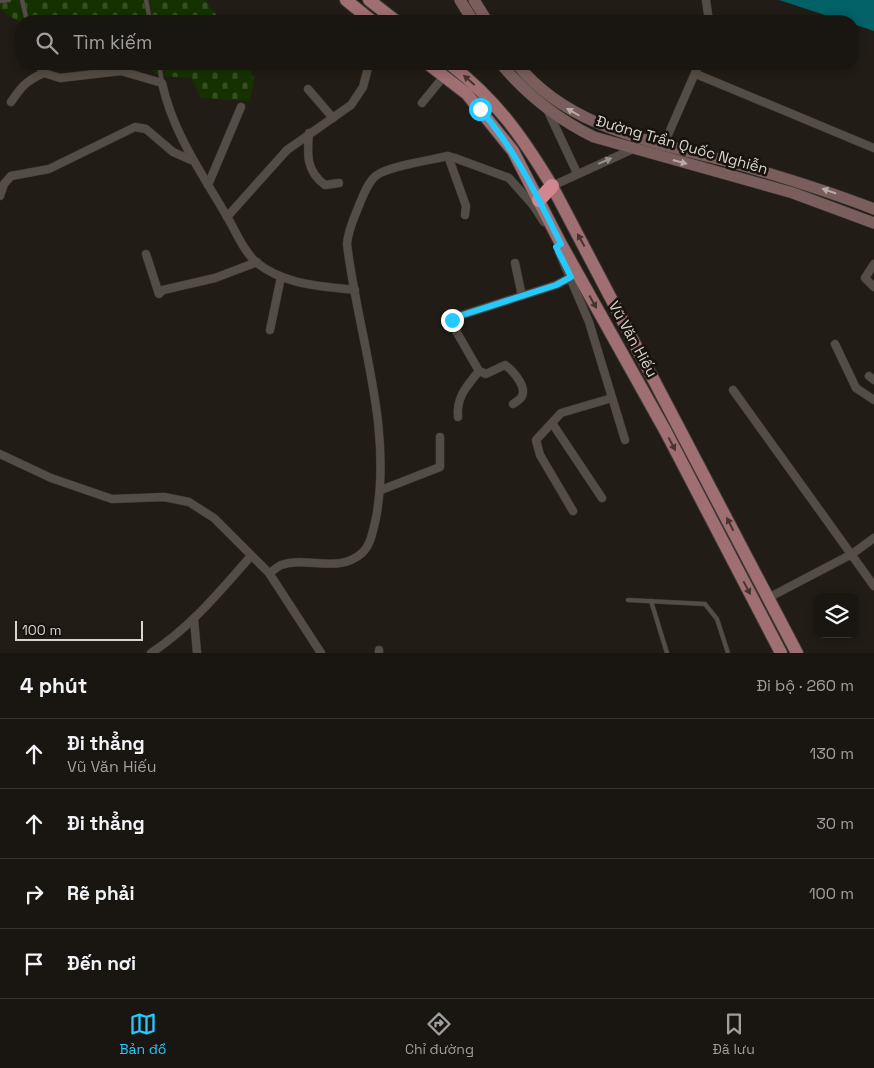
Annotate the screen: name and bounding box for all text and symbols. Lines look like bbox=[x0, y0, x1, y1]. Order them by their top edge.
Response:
search box bbox=[15, 15, 859, 70]
icon: search bbox=[33, 29, 61, 57]
text: Tìm kiếm bbox=[73, 30, 152, 55]
one-way arrow bbox=[463, 74, 476, 85]
route start bbox=[469, 98, 492, 121]
one-way arrow bbox=[567, 108, 580, 117]
street label: Đường Trần Quốc Nghiễn bbox=[594, 111, 770, 178]
one-way arrow bbox=[598, 157, 612, 165]
one-way arrow bbox=[673, 158, 688, 166]
one-way arrow bbox=[821, 187, 836, 195]
one-way arrow bbox=[577, 234, 586, 247]
one-way arrow bbox=[589, 295, 598, 308]
street label: Vũ Văn Hiếu bbox=[605, 297, 662, 380]
route end bbox=[441, 309, 464, 332]
one-way arrow bbox=[668, 437, 676, 451]
one-way arrow bbox=[726, 516, 734, 531]
one-way arrow bbox=[743, 581, 751, 595]
map controls bbox=[814, 593, 859, 638]
button: layers bbox=[814, 593, 859, 638]
scale bar bbox=[15, 618, 142, 641]
text: 100 m bbox=[22, 621, 61, 639]
text: 4 phút bbox=[20, 672, 87, 699]
text: Đi bộ · 260 m bbox=[756, 675, 854, 696]
text: Đi thẳng bbox=[67, 731, 145, 756]
icon: ahead bbox=[20, 740, 48, 768]
text: 130 m bbox=[810, 743, 854, 764]
text: Vũ Văn Hiếu bbox=[67, 756, 157, 777]
icon: ahead bbox=[20, 810, 48, 838]
text: Đi thẳng bbox=[67, 811, 145, 836]
text: 30 m bbox=[816, 813, 854, 834]
icon: right bbox=[20, 880, 48, 908]
text: Rẽ phải bbox=[67, 881, 135, 906]
text: 100 m bbox=[809, 883, 854, 904]
icon: arrive bbox=[20, 950, 48, 978]
text: Đến nơi bbox=[67, 951, 136, 976]
tab: Bản đồ bbox=[119, 1010, 166, 1058]
tab: Chỉ đường bbox=[405, 1010, 474, 1058]
tab: Đã lưu bbox=[713, 1010, 755, 1058]

